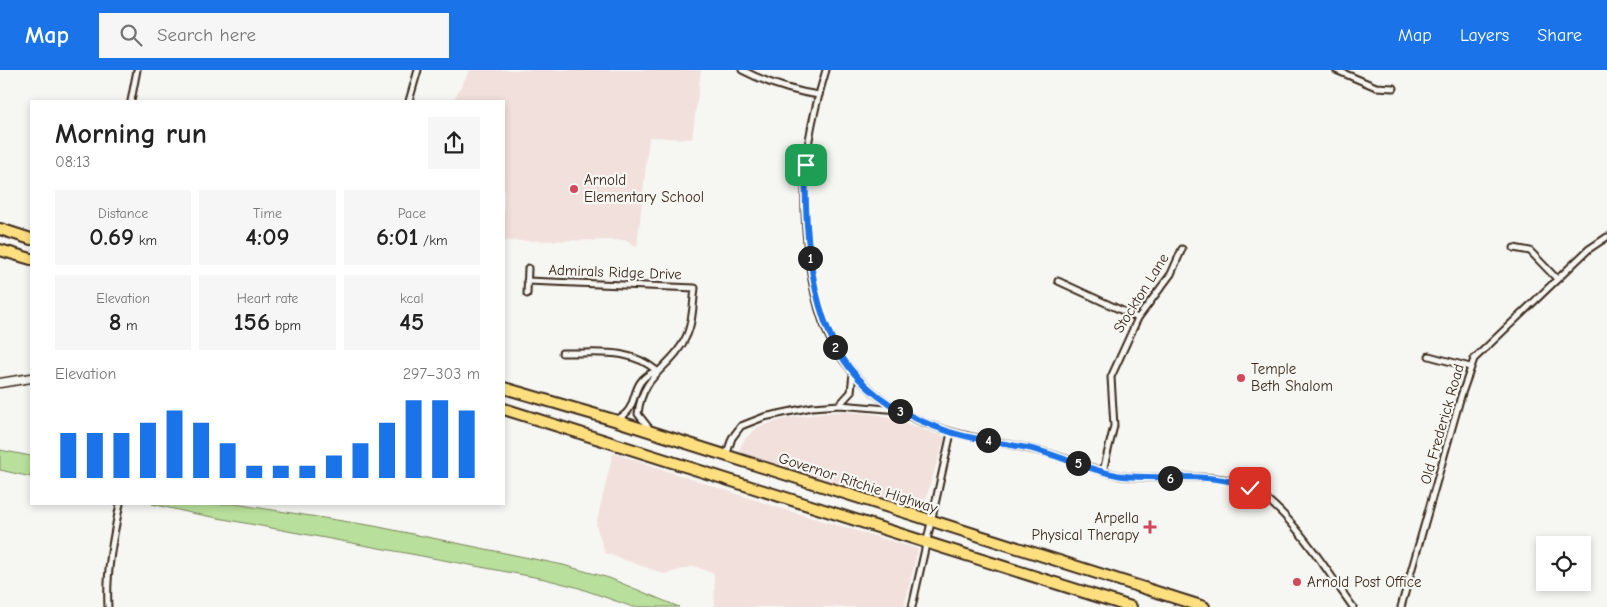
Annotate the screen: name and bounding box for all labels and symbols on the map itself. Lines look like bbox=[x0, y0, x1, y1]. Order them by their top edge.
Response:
pin bbox=[785, 144, 827, 186]
place label: Arnold Elementary School bbox=[584, 171, 704, 206]
marker: Arnold Elementary School bbox=[568, 183, 580, 195]
pin: 1 bbox=[798, 246, 822, 270]
street label: Stockton Lane bbox=[1109, 249, 1173, 336]
street label: Admirals Ridge Drive bbox=[548, 261, 682, 283]
pin: 2 bbox=[822, 334, 848, 360]
place label: Temple Beth Shalom bbox=[1251, 360, 1333, 395]
street label: Old Frederick Road bbox=[1416, 362, 1468, 486]
marker: Temple Beth Shalom bbox=[1235, 372, 1247, 384]
pin: 3 bbox=[888, 398, 912, 424]
pin: 4 bbox=[976, 428, 1000, 452]
street label: Governor Ritchie Highway bbox=[776, 449, 940, 517]
pin: 5 bbox=[1066, 450, 1090, 476]
pin: 6 bbox=[1158, 466, 1182, 490]
pin bbox=[1229, 467, 1271, 509]
place label: Arpella Physical Therapy bbox=[1032, 509, 1139, 544]
marker: Arpella Physical Therapy bbox=[1143, 520, 1157, 534]
place label: Arnold Post Office bbox=[1307, 573, 1422, 591]
marker: Arnold Post Office bbox=[1291, 576, 1303, 588]

